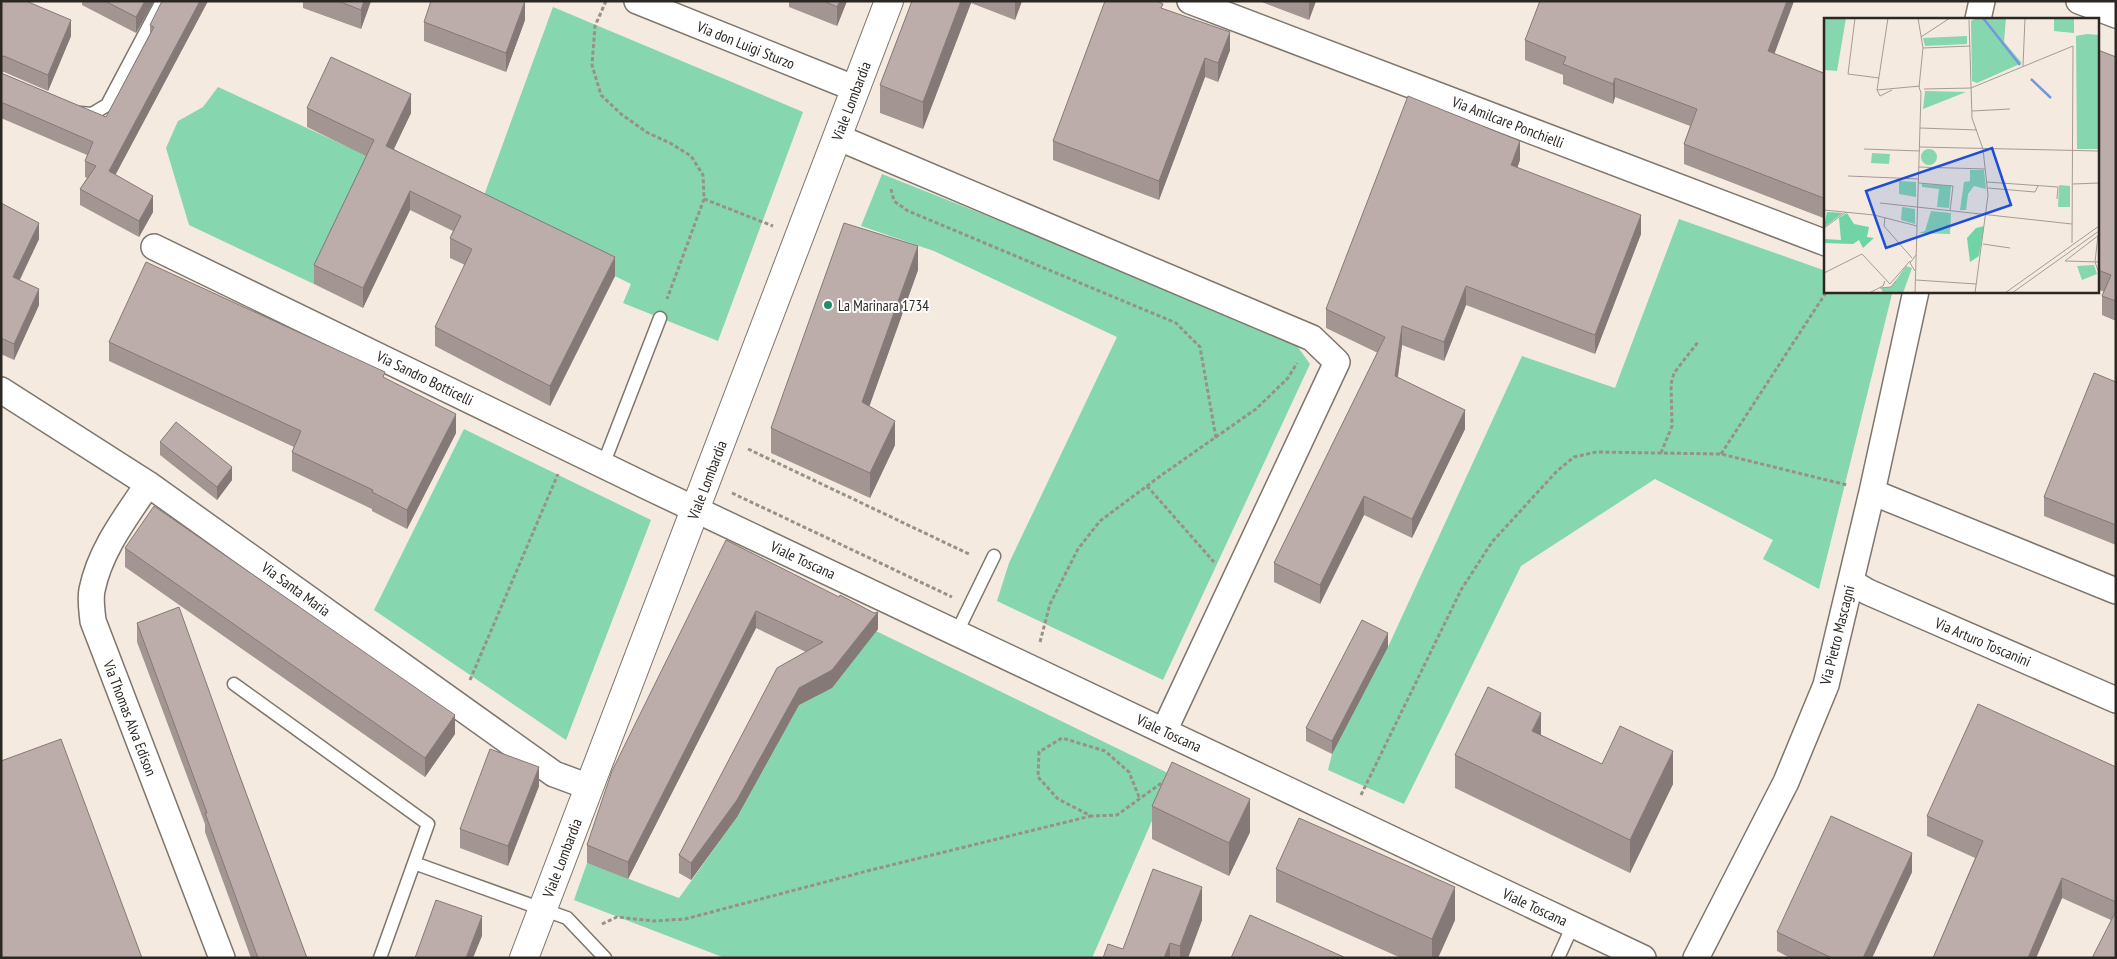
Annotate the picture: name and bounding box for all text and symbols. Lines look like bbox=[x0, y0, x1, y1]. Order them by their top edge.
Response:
street label: Via don Luigi Sturzo bbox=[693, 16, 798, 73]
inset map bbox=[1824, 18, 2100, 292]
street label: Viale Lombardia bbox=[827, 59, 875, 144]
street label: Via Amilcare Ponchielli bbox=[1448, 92, 1567, 152]
place label: La Marinara 1734 bbox=[838, 296, 929, 315]
marker: La Marinara 1734 bbox=[822, 299, 834, 311]
street label: Via Sandro Botticelli bbox=[373, 346, 476, 410]
street label: Viale Lombardia bbox=[683, 438, 731, 523]
street label: Viale Toscana bbox=[767, 536, 838, 583]
street label: Via Santa Maria bbox=[257, 557, 334, 620]
street label: Via Pietro Mascagni bbox=[1815, 583, 1859, 688]
street label: Via Arturo Toscanini bbox=[1931, 613, 2034, 671]
street label: Via Thomas Alva Edison bbox=[99, 657, 161, 778]
street label: Viale Toscana bbox=[1133, 709, 1204, 756]
street label: Viale Lombardia bbox=[538, 816, 586, 901]
street label: Viale Toscana bbox=[1499, 883, 1570, 930]

